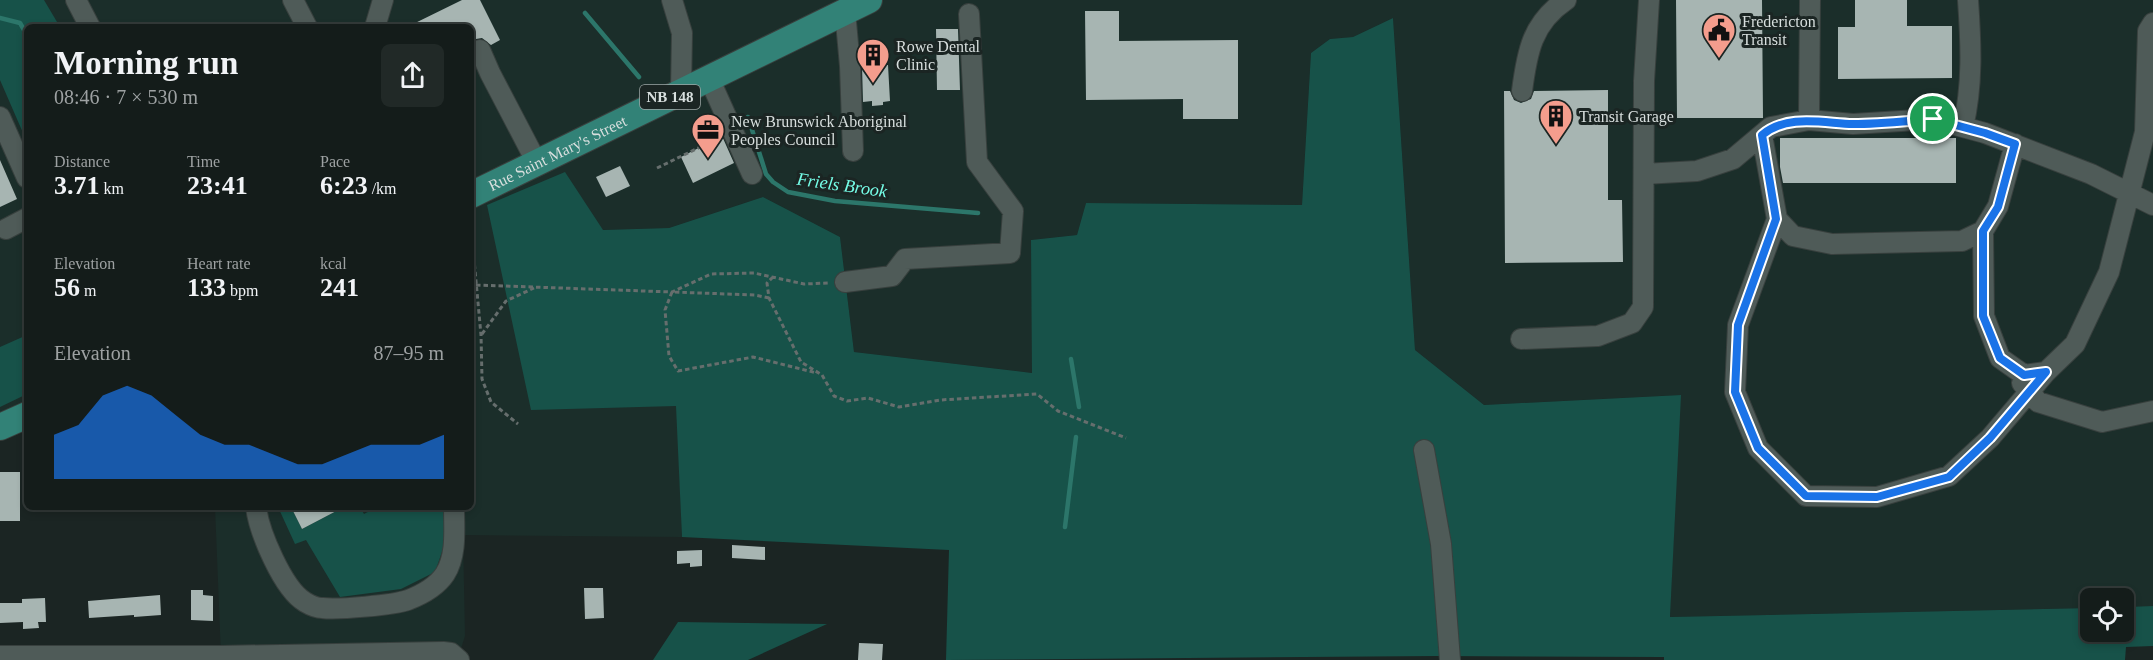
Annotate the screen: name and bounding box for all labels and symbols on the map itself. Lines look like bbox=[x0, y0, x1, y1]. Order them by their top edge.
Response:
public building icon: Fredericton Transit bbox=[1701, 12, 1737, 59]
place label: Fredericton Transit bbox=[1742, 13, 1816, 48]
building icon: Rowe Dental Clinic bbox=[855, 37, 891, 84]
place label: Rowe Dental Clinic bbox=[896, 38, 981, 73]
road number: NB 148 bbox=[640, 85, 700, 109]
pin bbox=[1907, 93, 1958, 144]
building icon: Transit Garage bbox=[1538, 98, 1574, 145]
place label: Transit Garage bbox=[1579, 108, 1674, 126]
street label: Rue Saint Mary's Street bbox=[486, 112, 630, 194]
office icon: New Brunswick Aboriginal Peoples Council bbox=[690, 112, 726, 159]
place label: New Brunswick Aboriginal Peoples Council bbox=[731, 113, 908, 149]
water label: Friels Brook bbox=[795, 169, 889, 201]

